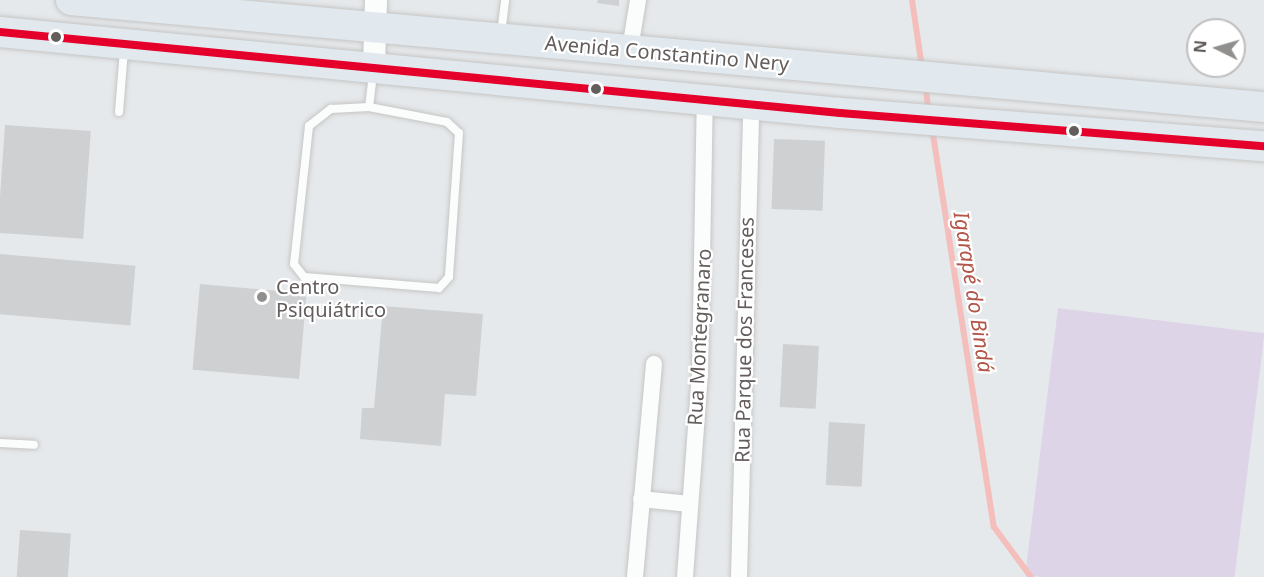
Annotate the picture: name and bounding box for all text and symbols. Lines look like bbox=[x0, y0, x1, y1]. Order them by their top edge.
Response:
north arrow bbox=[1186, 18, 1246, 78]
street label: Avenida Constantino Nery bbox=[544, 30, 790, 76]
unlabelled marker bbox=[50, 31, 62, 43]
text: N bbox=[1189, 39, 1212, 54]
unlabelled marker bbox=[590, 83, 602, 95]
unlabelled marker bbox=[1068, 125, 1080, 137]
water label: Igarapé do Bindá bbox=[949, 210, 999, 374]
street label: Rua Parque dos Franceses bbox=[730, 217, 758, 463]
street label: Rua Montegranaro bbox=[682, 248, 716, 426]
place label: Centro Psiquiátrico bbox=[276, 274, 386, 321]
marker: Centro Psiquiátrico bbox=[253, 288, 271, 306]

